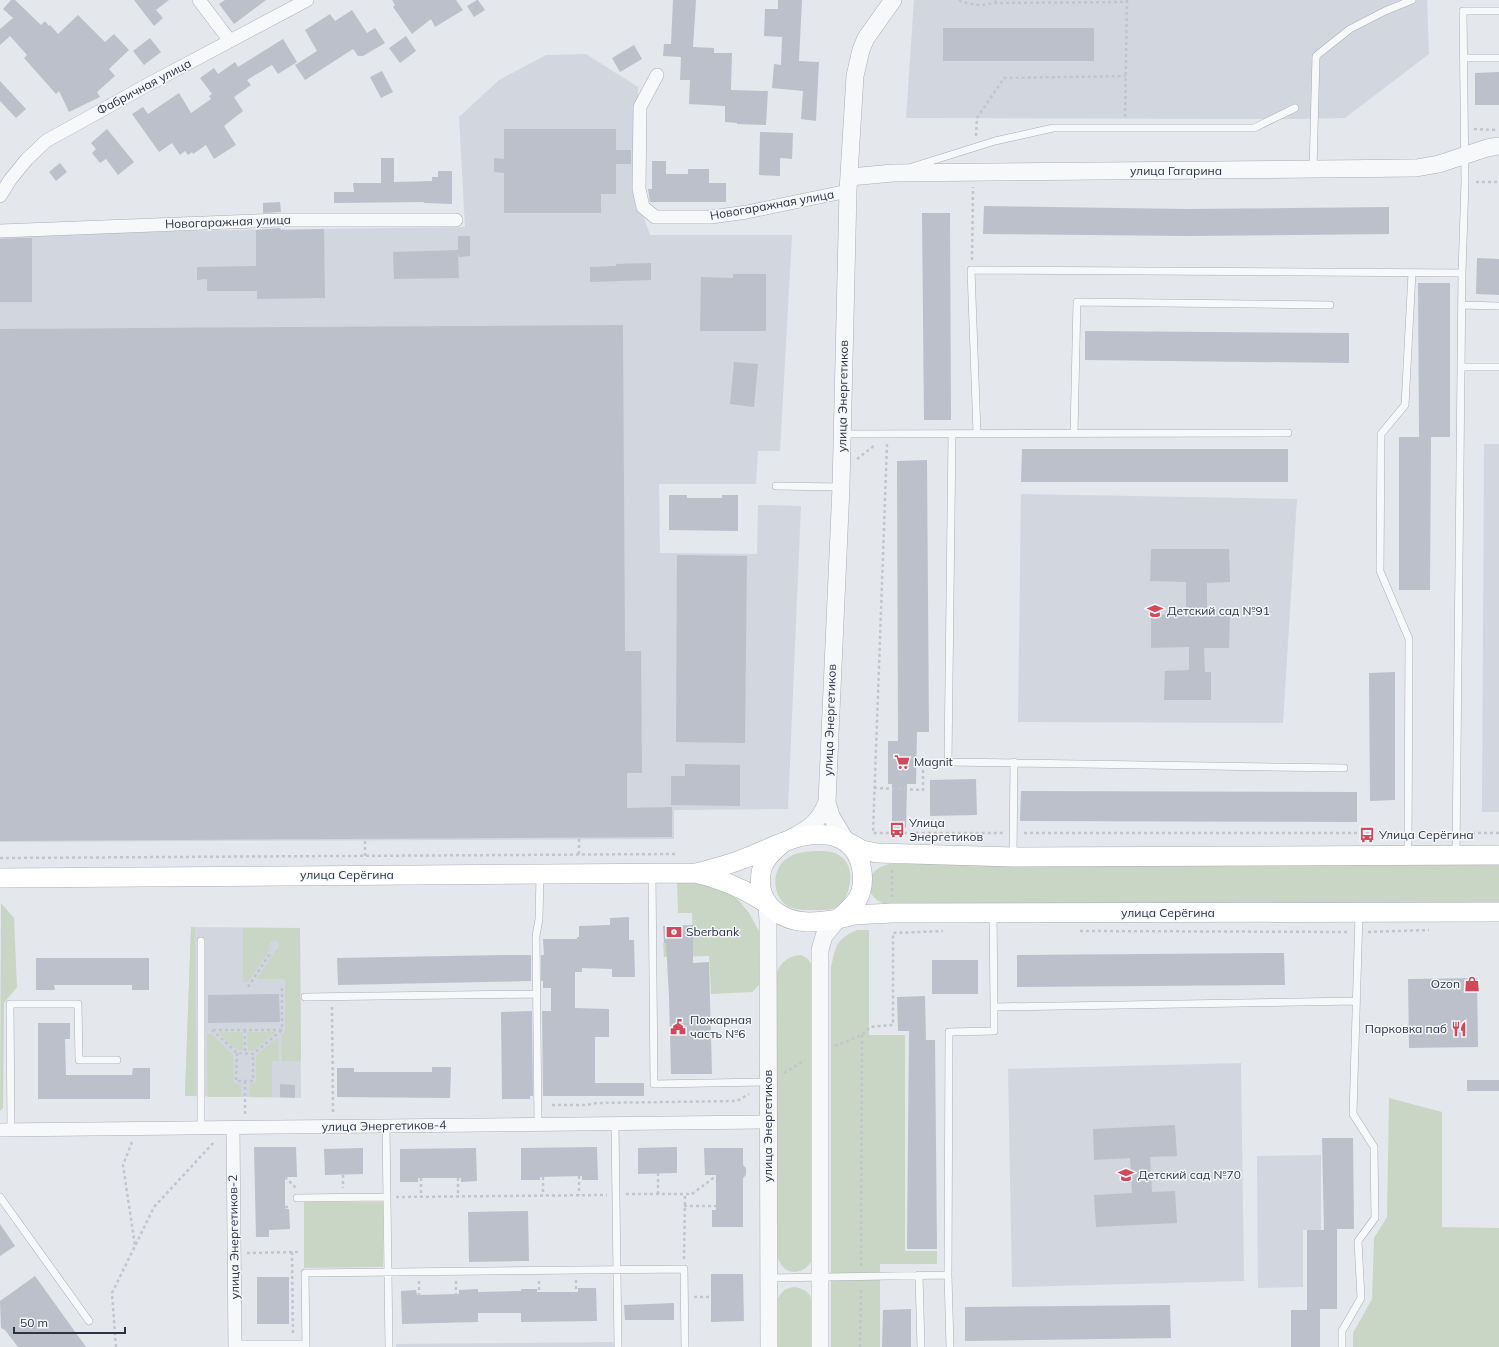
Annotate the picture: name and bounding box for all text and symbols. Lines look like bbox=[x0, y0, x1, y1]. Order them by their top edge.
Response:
street label: Фабричная улица bbox=[94, 55, 194, 118]
street label: улица Гагарина bbox=[1130, 163, 1222, 178]
street label: Новогаражная улица bbox=[709, 186, 835, 223]
street label: Новогаражная улица bbox=[165, 212, 291, 231]
street label: улица Энергетиков bbox=[834, 339, 851, 452]
school or university icon: Детский сад №91 bbox=[1146, 602, 1164, 620]
place label: Детский сад №91 bbox=[1167, 603, 1270, 618]
street label: улица Энергетиков bbox=[820, 663, 839, 776]
supermarket icon: Magnit bbox=[893, 753, 911, 771]
place label: Magnit bbox=[914, 754, 953, 769]
place label: Улица Энергетиков bbox=[908, 815, 983, 844]
bus stop icon: Улица Энергетиков bbox=[888, 821, 906, 839]
bus stop icon: Улица Серёгина bbox=[1358, 826, 1376, 844]
place label: Улица Серёгина bbox=[1378, 827, 1474, 842]
street label: улица Серёгина bbox=[300, 867, 394, 882]
street label: улица Серёгина bbox=[1121, 905, 1215, 920]
bank icon: Sberbank bbox=[665, 923, 683, 941]
place label: Sberbank bbox=[686, 924, 740, 939]
shop icon: Ozon bbox=[1463, 975, 1481, 993]
place label: Ozon bbox=[1431, 976, 1460, 991]
place label: Пожарная часть №6 bbox=[690, 1012, 752, 1041]
public building icon: Пожарная часть №6 bbox=[669, 1018, 687, 1036]
restaurant icon: Парковка паб bbox=[1450, 1020, 1468, 1038]
place label: Парковка паб bbox=[1365, 1021, 1447, 1036]
street label: улица Энергетиков bbox=[760, 1070, 775, 1182]
street label: улица Энергетиков-4 bbox=[322, 1117, 446, 1134]
school or university icon: Детский сад №70 bbox=[1117, 1166, 1135, 1184]
place label: Детский сад №70 bbox=[1138, 1167, 1241, 1182]
street label: улица Энергетиков-2 bbox=[225, 1175, 242, 1299]
scale bar bbox=[14, 1309, 125, 1335]
text: 50 m bbox=[20, 1315, 48, 1330]

